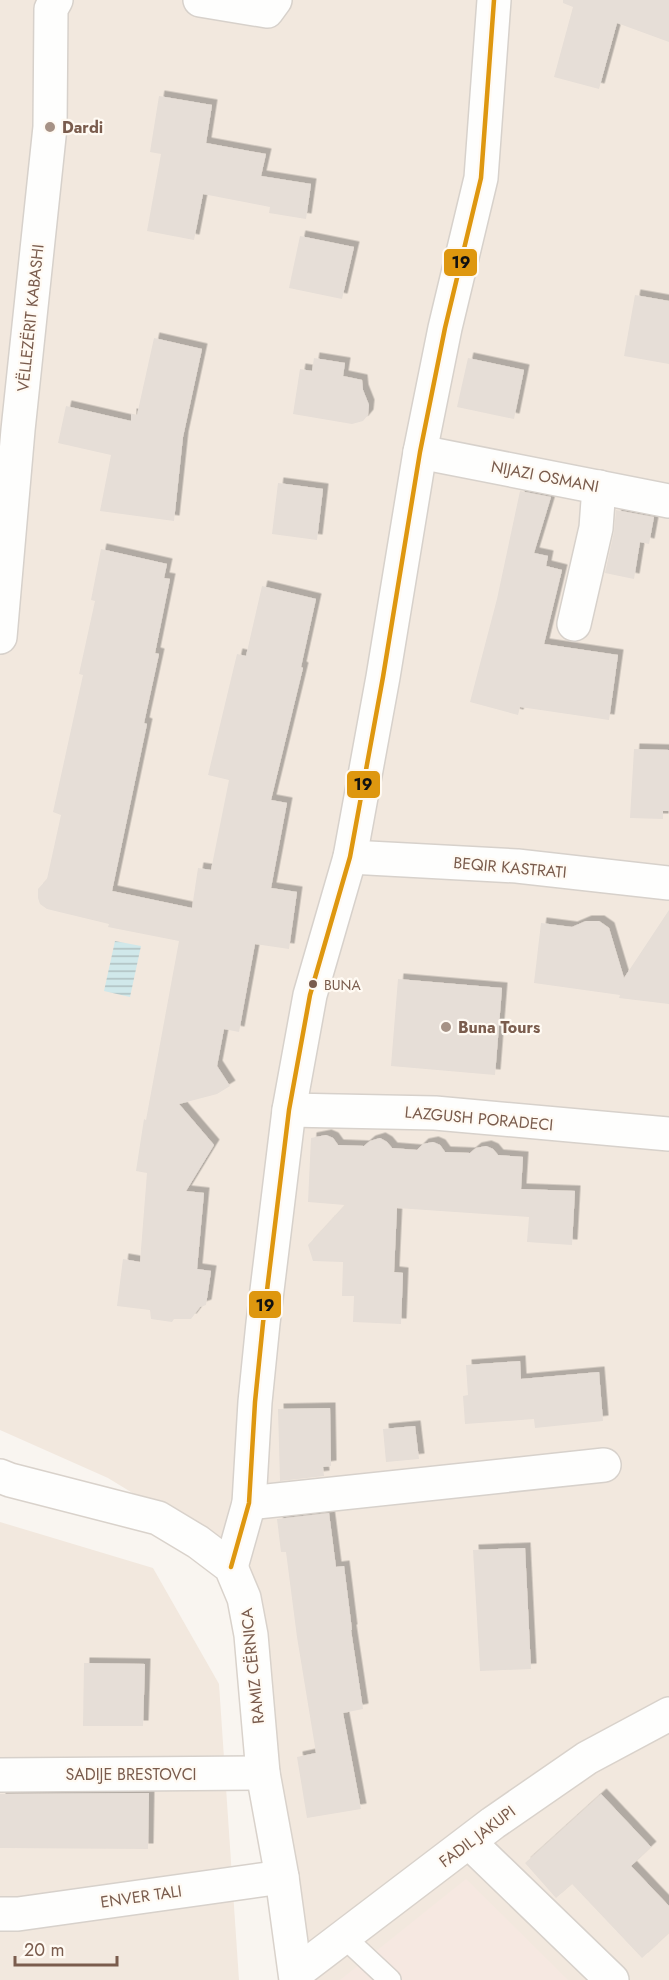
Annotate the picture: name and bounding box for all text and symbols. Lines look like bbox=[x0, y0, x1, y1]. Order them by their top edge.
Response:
place label: Dardi bbox=[62, 116, 103, 139]
marker: Dardi bbox=[43, 120, 57, 134]
street label: VËLLEZËRIT KABASHI bbox=[11, 243, 50, 393]
line badge: 19 bbox=[443, 248, 478, 277]
text: 19 bbox=[452, 251, 470, 274]
street label: NIJAZI OSMANI bbox=[489, 455, 601, 498]
line badge: 19 bbox=[346, 770, 381, 799]
text: 19 bbox=[354, 773, 372, 796]
street label: BEQIR KASTRATI bbox=[452, 851, 568, 884]
place label: BUNA bbox=[324, 975, 361, 995]
marker: BUNA bbox=[307, 978, 319, 990]
place label: Buna Tours bbox=[458, 1016, 540, 1039]
marker: Buna Tours bbox=[439, 1020, 453, 1034]
street label: LAZGUSH PORADECI bbox=[404, 1101, 554, 1136]
line badge: 19 bbox=[248, 1290, 282, 1319]
text: 19 bbox=[256, 1294, 274, 1317]
street label: RAMIZ CËRNICA bbox=[235, 1607, 270, 1725]
street label: SADIJE BRESTOVCI bbox=[65, 1763, 197, 1786]
street label: FADIL JAKUPI bbox=[434, 1800, 520, 1873]
street label: ENVER TALI bbox=[99, 1879, 183, 1914]
scale bar bbox=[15, 1929, 117, 1967]
text: 20 m bbox=[24, 1937, 64, 1963]

